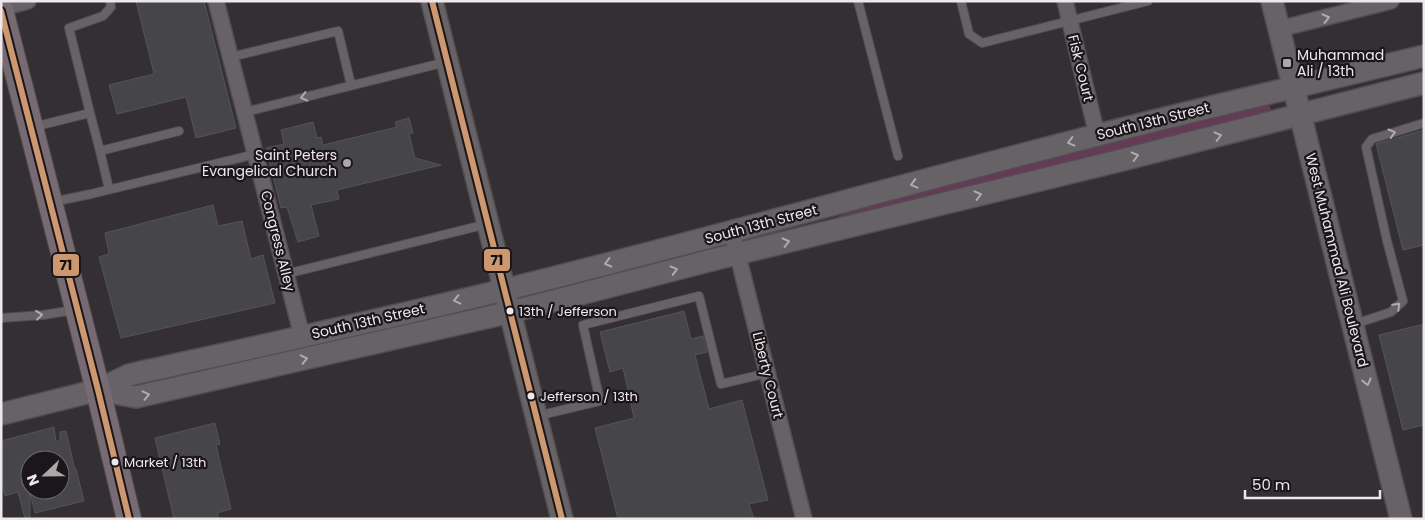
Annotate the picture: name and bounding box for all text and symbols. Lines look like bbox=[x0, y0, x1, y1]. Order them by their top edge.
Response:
one-way arrow bbox=[1321, 13, 1329, 23]
street label: Fisk Court bbox=[1063, 33, 1099, 103]
place label: Muhammad Ali / 13th bbox=[1297, 45, 1384, 81]
marker: Muhammad Ali / 13th bbox=[1281, 57, 1293, 69]
one-way arrow bbox=[300, 91, 309, 102]
street label: South 13th Street bbox=[1095, 97, 1211, 145]
one-way arrow bbox=[1387, 128, 1396, 138]
one-way arrow bbox=[1213, 131, 1221, 141]
one-way arrow bbox=[1066, 136, 1075, 147]
place label: Saint Peters Evangelical Church bbox=[202, 145, 337, 181]
one-way arrow bbox=[1131, 151, 1140, 162]
street label: West Muhammad Ali Boulevard bbox=[1301, 151, 1373, 369]
marker: Saint Peters Evangelical Church bbox=[341, 157, 353, 169]
one-way arrow bbox=[909, 178, 918, 189]
street label: Congress Alley bbox=[256, 188, 300, 294]
one-way arrow bbox=[973, 190, 982, 201]
street label: South 13th Street bbox=[703, 199, 819, 249]
one-way arrow bbox=[781, 237, 790, 248]
line badge: 71 bbox=[483, 248, 511, 272]
text: 71 bbox=[491, 250, 503, 270]
line badge: 71 bbox=[52, 253, 80, 277]
text: 71 bbox=[60, 255, 72, 275]
one-way arrow bbox=[604, 257, 613, 268]
one-way arrow bbox=[670, 265, 679, 276]
one-way arrow bbox=[453, 294, 462, 305]
street label: South 13th Street bbox=[310, 298, 426, 344]
place label: 13th / Jefferson bbox=[519, 302, 617, 321]
one-way arrow bbox=[1391, 303, 1400, 312]
marker: 13th / Jefferson bbox=[505, 306, 515, 316]
one-way arrow bbox=[36, 310, 44, 321]
street label: Liberty Court bbox=[748, 330, 788, 420]
one-way arrow bbox=[300, 354, 309, 365]
one-way arrow bbox=[1362, 378, 1372, 386]
place label: Jefferson / 13th bbox=[540, 387, 638, 406]
one-way arrow bbox=[142, 390, 150, 401]
marker: Jefferson / 13th bbox=[526, 391, 536, 401]
north arrow bbox=[20, 450, 70, 500]
place label: Market / 13th bbox=[124, 453, 206, 472]
marker: Market / 13th bbox=[110, 457, 120, 467]
scale bar bbox=[1245, 468, 1380, 500]
text: N bbox=[22, 471, 44, 488]
text: 50 m bbox=[1252, 474, 1290, 495]

